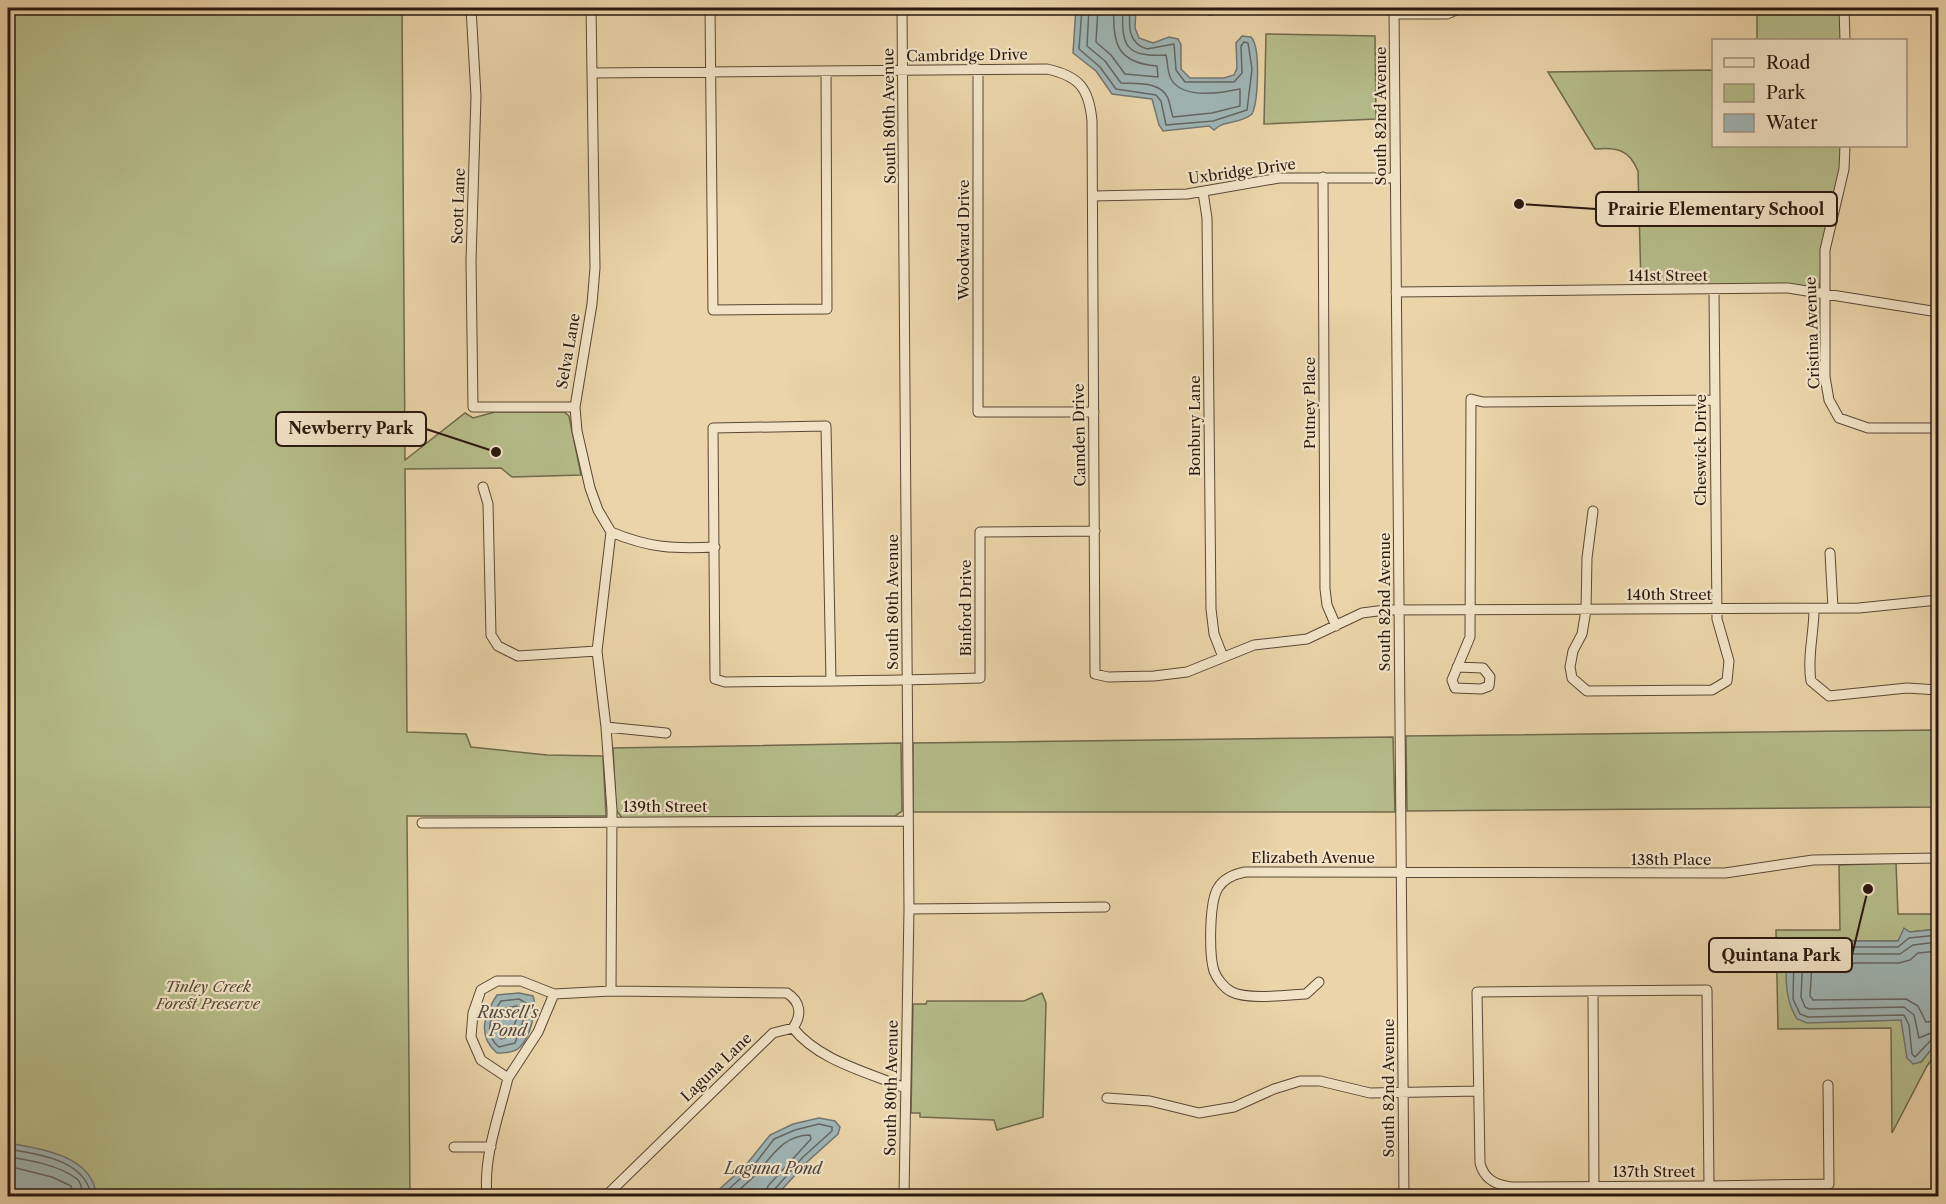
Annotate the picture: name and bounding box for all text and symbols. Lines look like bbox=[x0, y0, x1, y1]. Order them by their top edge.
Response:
legend bbox=[1712, 39, 1907, 147]
street label: Cambridge Drive bbox=[906, 44, 1028, 66]
street label: South 82nd Avenue bbox=[1371, 47, 1390, 185]
street label: South 80th Avenue bbox=[878, 48, 900, 184]
text: Road bbox=[1766, 52, 1811, 74]
text: Park bbox=[1766, 82, 1807, 104]
text: Water bbox=[1765, 112, 1818, 134]
street label: Uxbridge Drive bbox=[1187, 154, 1297, 188]
street label: Scott Lane bbox=[447, 168, 469, 244]
street label: Woodward Drive bbox=[954, 180, 973, 301]
callout: Prairie Elementary School bbox=[1596, 192, 1837, 226]
text: Prairie Elementary School bbox=[1608, 199, 1825, 219]
street label: 141st Street bbox=[1628, 266, 1708, 285]
street label: Cristina Avenue bbox=[1801, 276, 1823, 390]
street label: Selva Lane bbox=[552, 312, 584, 390]
street label: Putney Place bbox=[1300, 357, 1319, 449]
street label: Bonbury Lane bbox=[1185, 375, 1204, 477]
street label: Camden Drive bbox=[1069, 383, 1089, 487]
street label: Cheswick Drive bbox=[1691, 394, 1710, 506]
callout: Newberry Park bbox=[276, 412, 426, 446]
text: Newberry Park bbox=[288, 418, 414, 438]
street label: South 82nd Avenue bbox=[1375, 533, 1394, 671]
street label: South 80th Avenue bbox=[883, 534, 902, 670]
street label: Binford Drive bbox=[956, 560, 975, 656]
street label: 140th Street bbox=[1626, 585, 1713, 604]
street label: 139th Street bbox=[623, 797, 708, 816]
street label: Elizabeth Avenue bbox=[1251, 848, 1375, 867]
street label: 138th Place bbox=[1631, 850, 1711, 869]
callout: Quintana Park bbox=[1709, 938, 1852, 972]
text: Quintana Park bbox=[1722, 945, 1841, 965]
park label: Tinley Creek Forest Preserve bbox=[155, 977, 261, 1013]
water label: Russell's Pond bbox=[475, 1002, 539, 1040]
street label: South 82nd Avenue bbox=[1379, 1019, 1398, 1157]
street label: South 80th Avenue bbox=[880, 1020, 902, 1156]
street label: Laguna Lane bbox=[676, 1028, 756, 1106]
water label: Laguna Pond bbox=[722, 1158, 823, 1178]
street label: 137th Street bbox=[1612, 1162, 1696, 1181]

